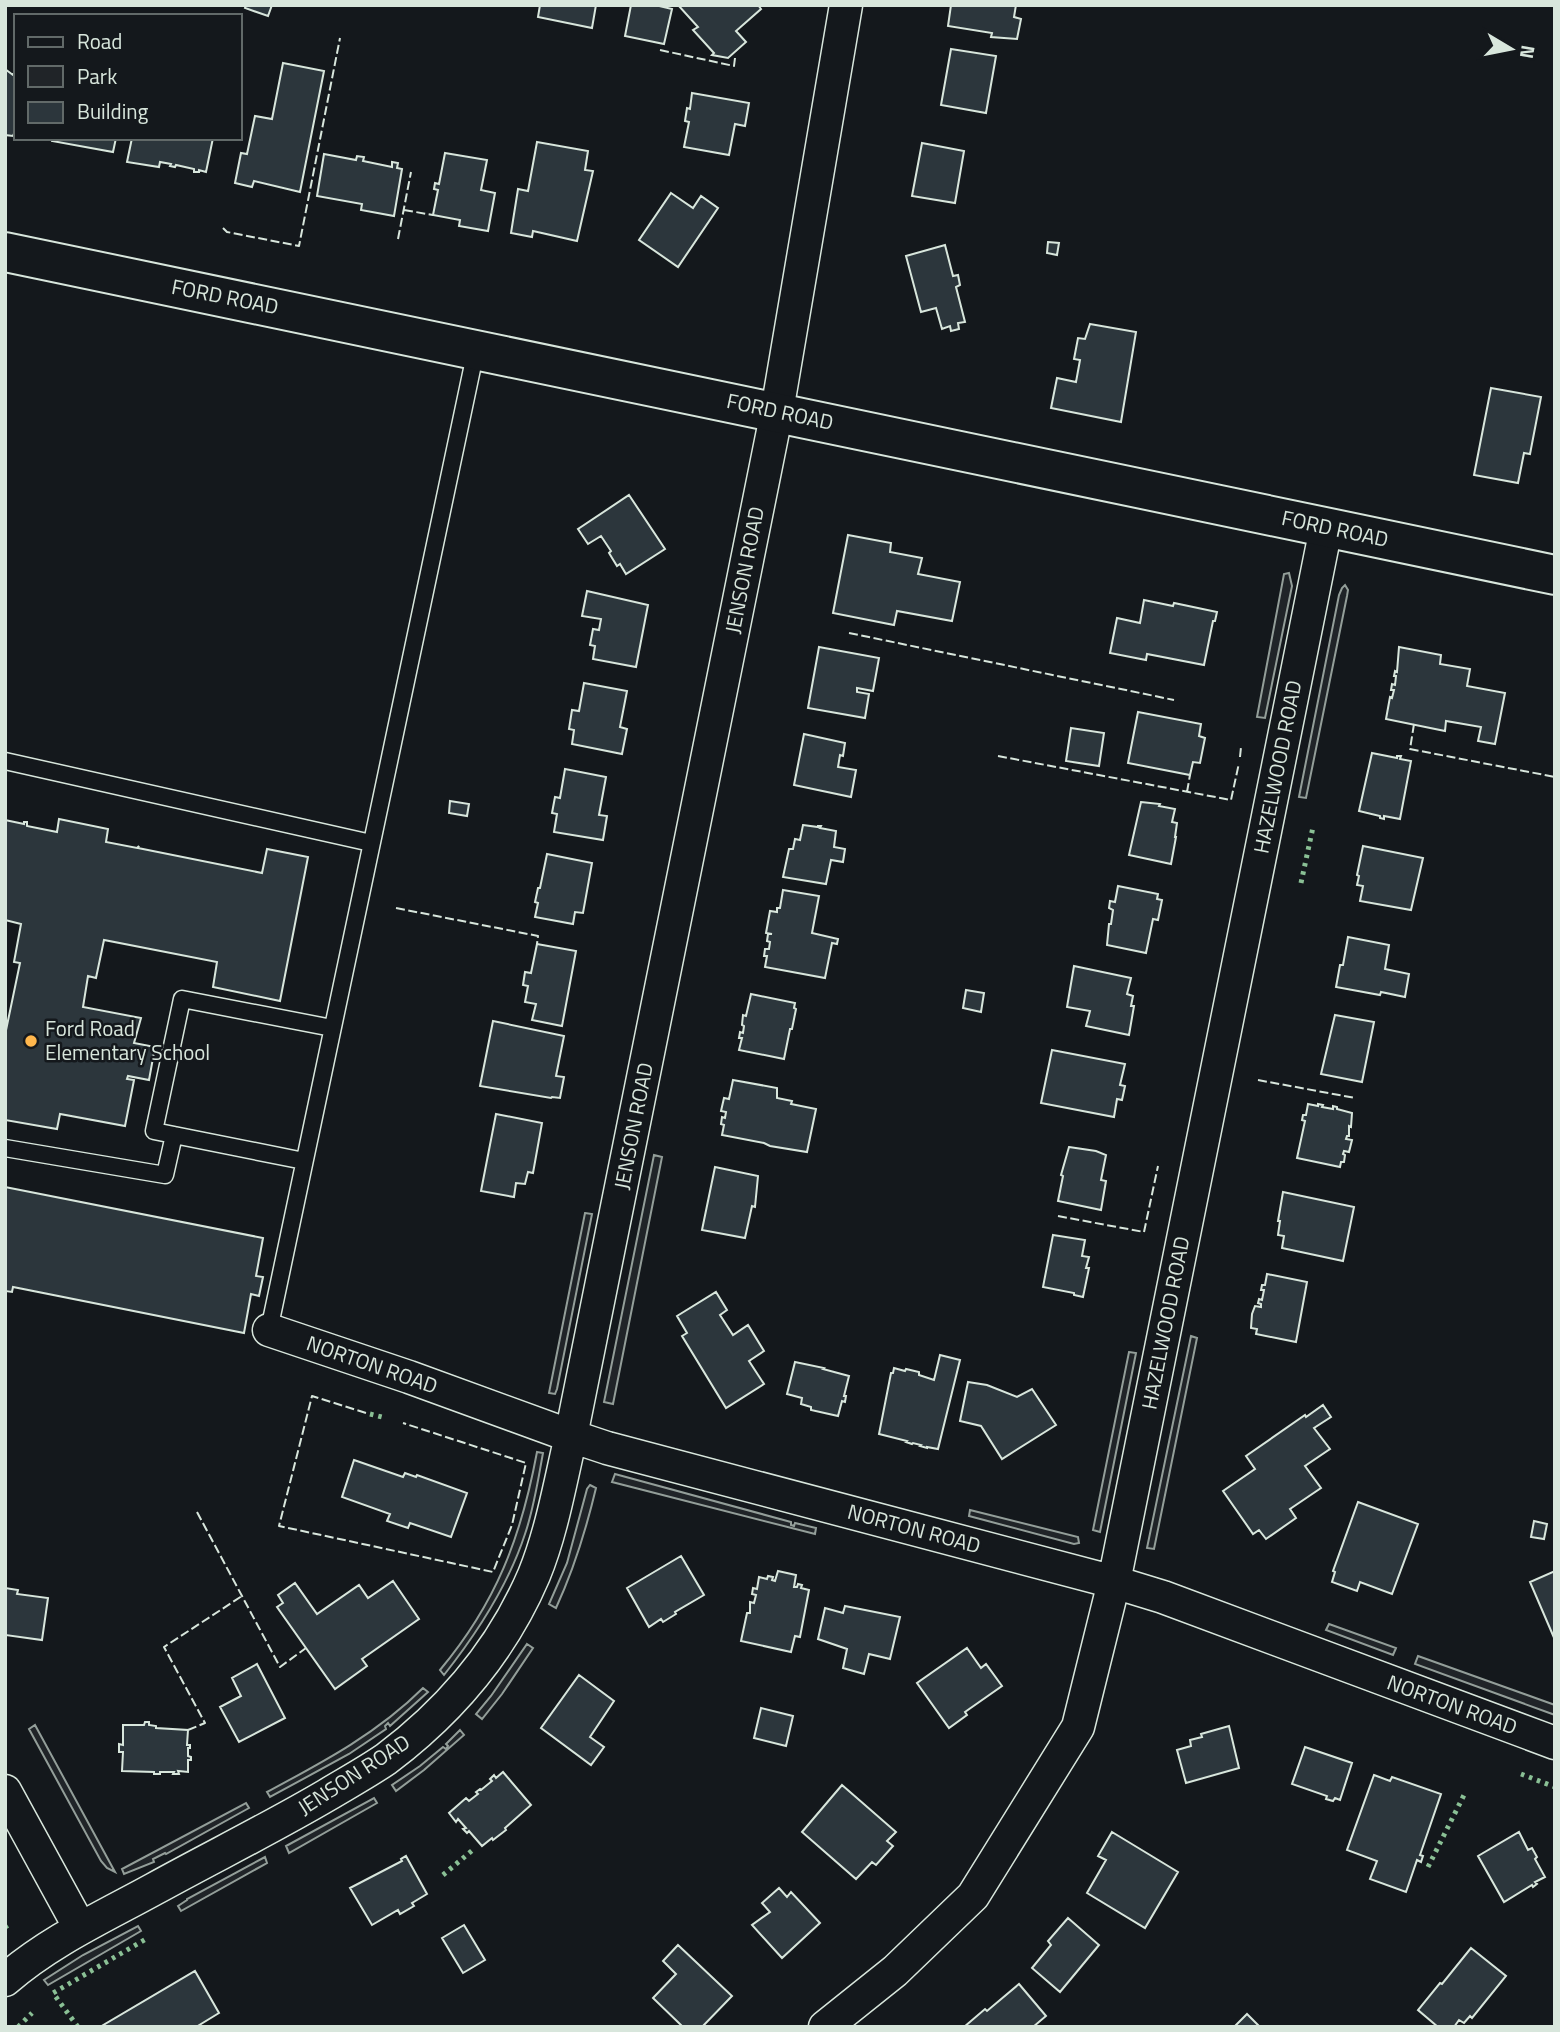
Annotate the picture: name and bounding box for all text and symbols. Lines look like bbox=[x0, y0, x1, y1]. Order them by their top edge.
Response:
legend bbox=[14, 14, 242, 140]
north arrow bbox=[1476, 14, 1546, 84]
text: Road bbox=[77, 25, 122, 57]
text: N bbox=[1513, 43, 1544, 61]
text: Park bbox=[77, 60, 117, 92]
text: Building bbox=[77, 95, 149, 127]
street label: FORD ROAD bbox=[169, 270, 281, 322]
street label: FORD ROAD bbox=[724, 384, 837, 438]
street label: FORD ROAD bbox=[1279, 501, 1392, 555]
street label: JENSON ROAD bbox=[716, 504, 772, 636]
street label: HAZELWOOD ROAD bbox=[1245, 677, 1309, 856]
place label: Ford Road Elementary School bbox=[45, 1012, 210, 1068]
marker: Ford Road Elementary School bbox=[23, 1033, 39, 1049]
street label: JENSON ROAD bbox=[605, 1060, 661, 1192]
street label: HAZELWOOD ROAD bbox=[1133, 1233, 1197, 1412]
street label: NORTON ROAD bbox=[302, 1327, 442, 1401]
street label: NORTON ROAD bbox=[844, 1495, 984, 1561]
street label: NORTON ROAD bbox=[1383, 1666, 1522, 1742]
street label: JENSON ROAD bbox=[291, 1726, 416, 1823]

